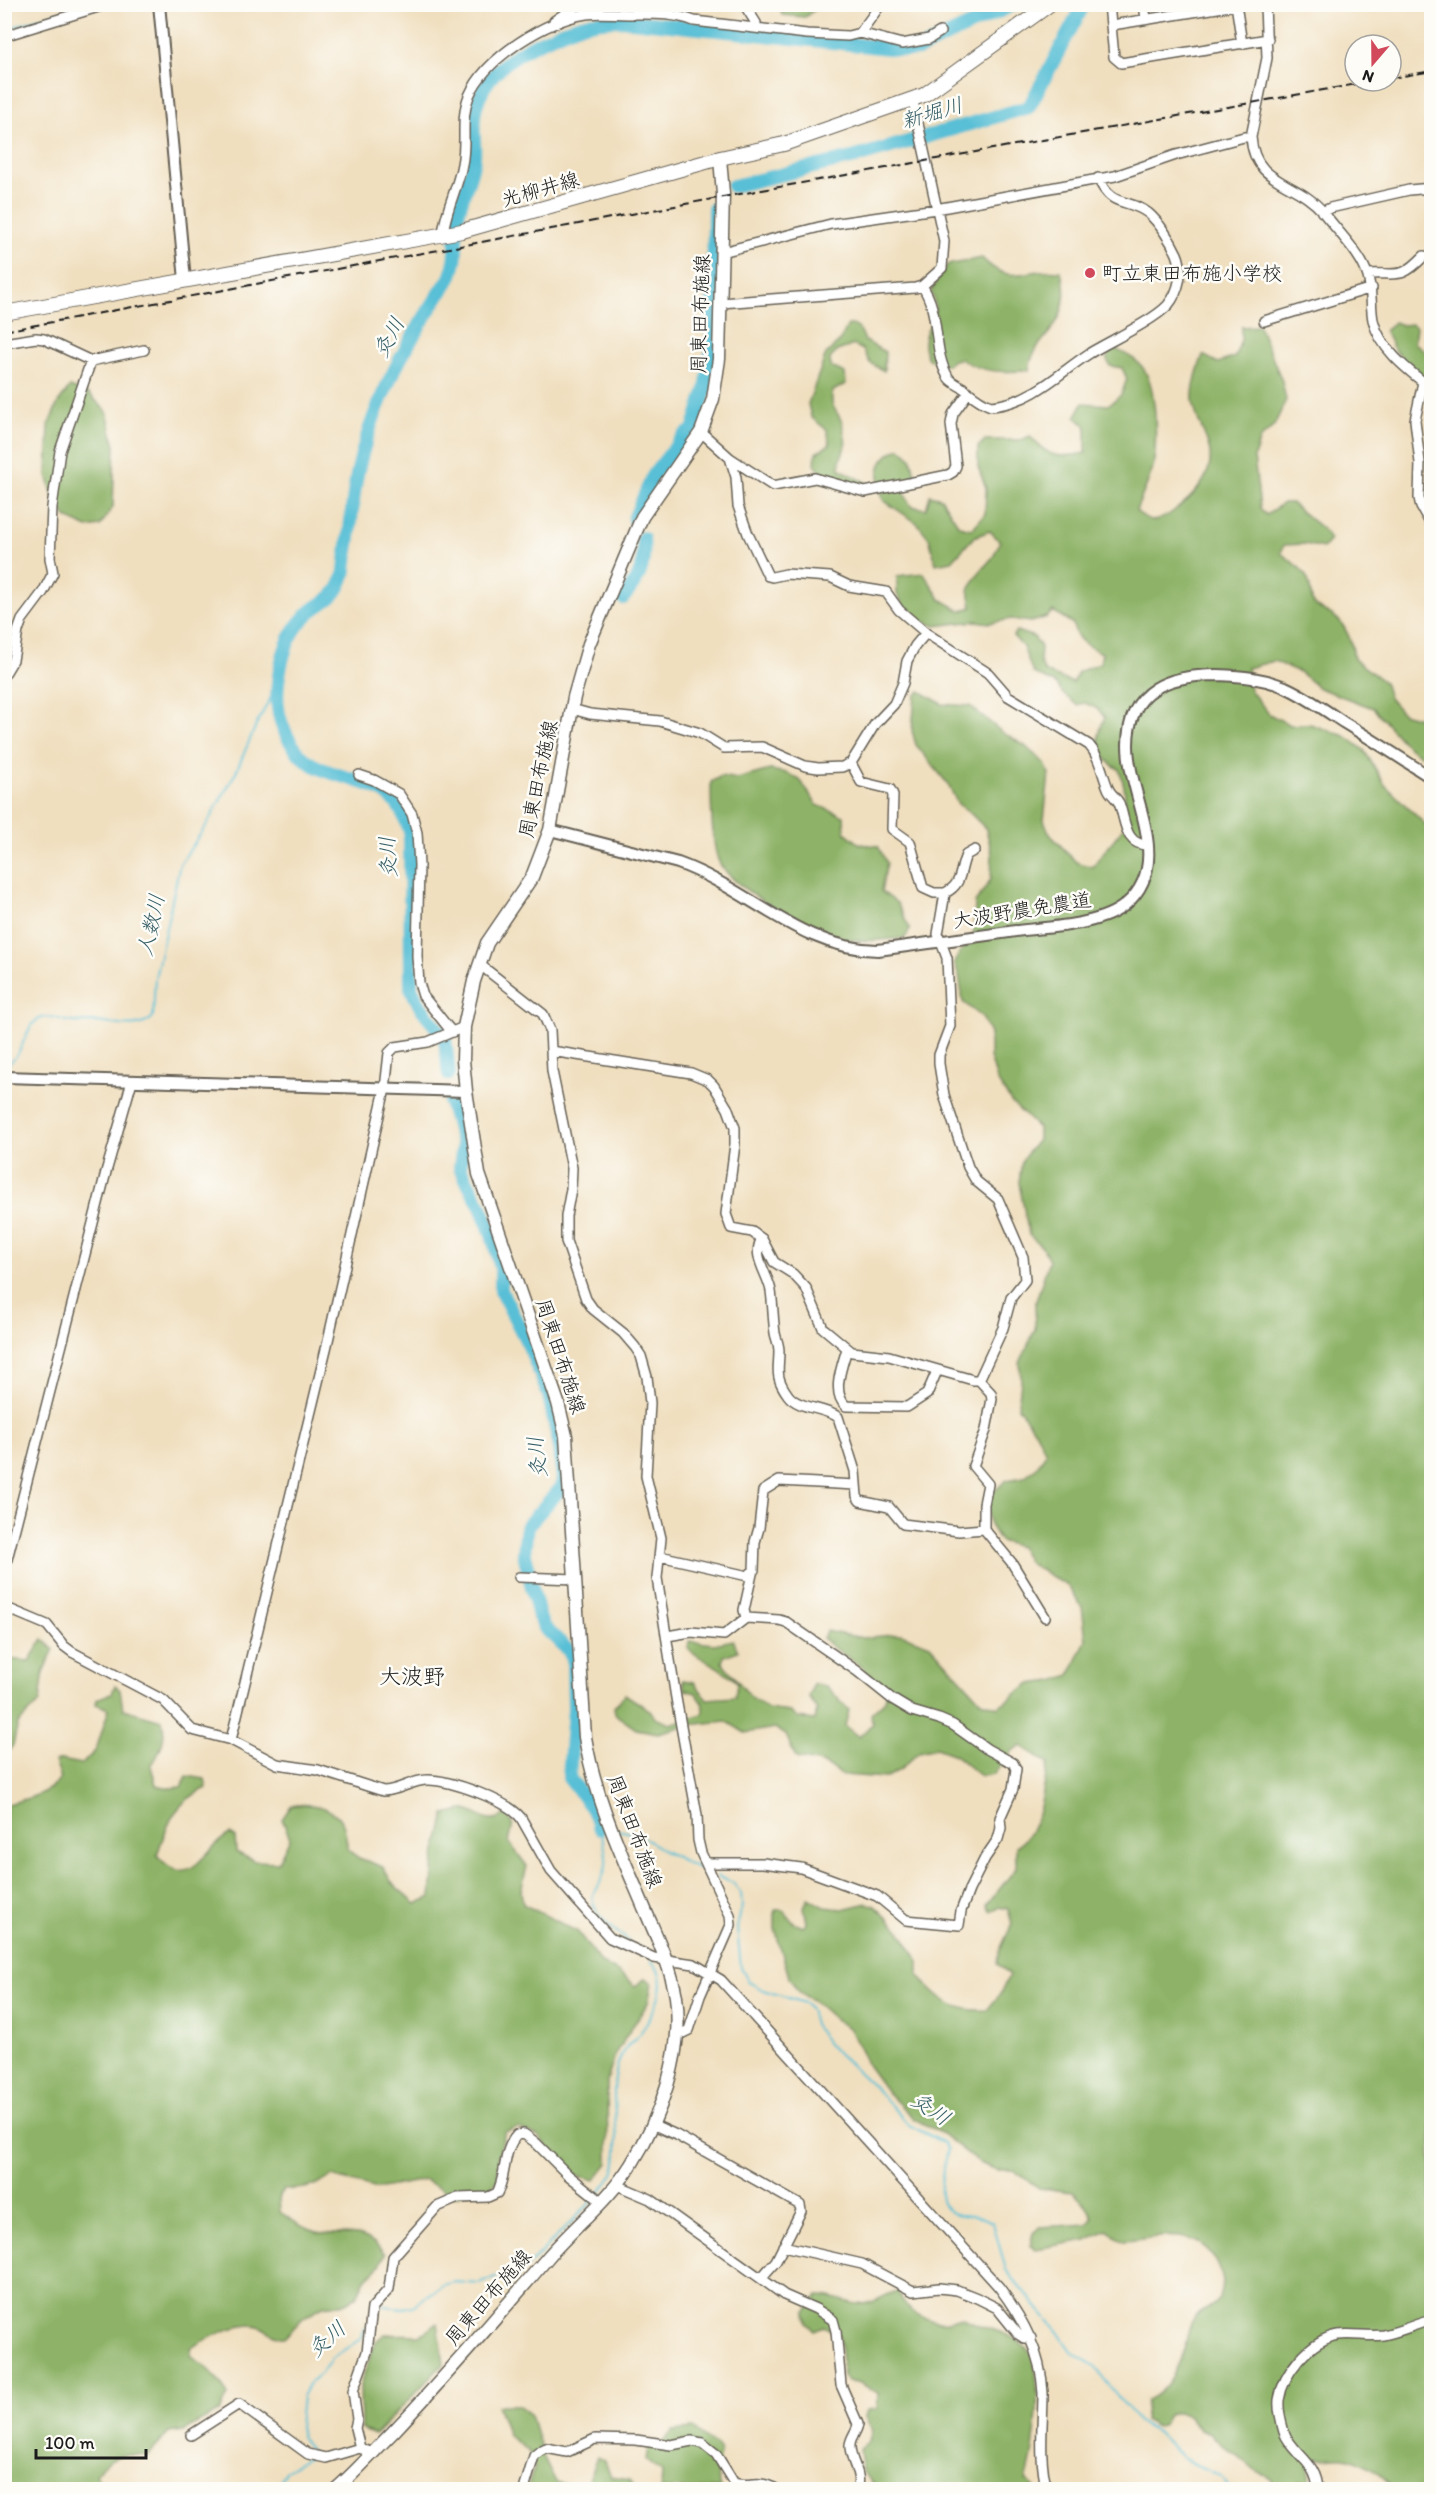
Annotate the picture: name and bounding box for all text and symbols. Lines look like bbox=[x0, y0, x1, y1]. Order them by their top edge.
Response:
north arrow bbox=[1343, 33, 1403, 93]
text: N bbox=[1360, 66, 1376, 87]
water label: 新堀川 bbox=[898, 92, 966, 133]
street label: 光柳井線 bbox=[498, 166, 582, 212]
street label: 周東田布施線 bbox=[686, 254, 714, 374]
place label: 町立東田布施小学校 bbox=[1102, 261, 1282, 285]
marker: 町立東田布施小学校 bbox=[1083, 266, 1097, 280]
water label: 灸川 bbox=[367, 312, 410, 361]
street label: 周東田布施線 bbox=[514, 718, 562, 840]
water label: 灸川 bbox=[374, 835, 401, 879]
street label: 大波野農免農道 bbox=[951, 887, 1093, 933]
water label: 人数川 bbox=[132, 891, 169, 958]
street label: 周東田布施線 bbox=[531, 1295, 591, 1417]
water label: 灸川 bbox=[522, 1435, 551, 1479]
district label: 大波野 bbox=[379, 1663, 445, 1690]
street label: 周東田布施線 bbox=[602, 1771, 668, 1891]
water label: 灸川 bbox=[907, 2086, 956, 2131]
street label: 周東田布施線 bbox=[440, 2244, 536, 2350]
water label: 灸川 bbox=[303, 2315, 351, 2362]
scale bar bbox=[36, 2422, 146, 2460]
text: 100 m bbox=[45, 2432, 95, 2454]

